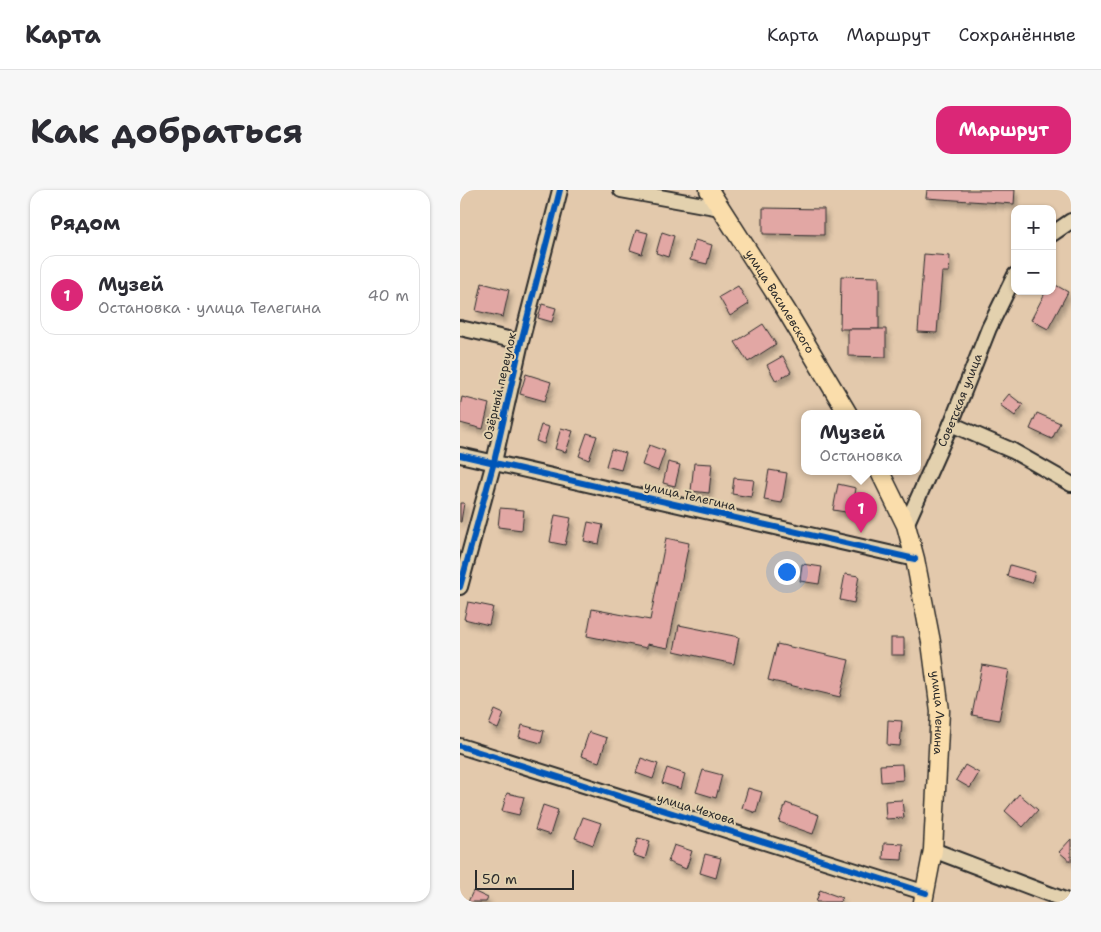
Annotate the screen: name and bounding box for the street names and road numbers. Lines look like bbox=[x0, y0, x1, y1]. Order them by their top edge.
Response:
street label: улица Василевского bbox=[741, 247, 818, 356]
street label: Озёрный переулок bbox=[480, 330, 520, 441]
street label: Советская улица bbox=[934, 351, 986, 449]
street label: улица Телегина bbox=[643, 478, 738, 514]
street label: улица Ленина bbox=[927, 670, 948, 756]
street label: улица Чехова bbox=[655, 789, 738, 829]

